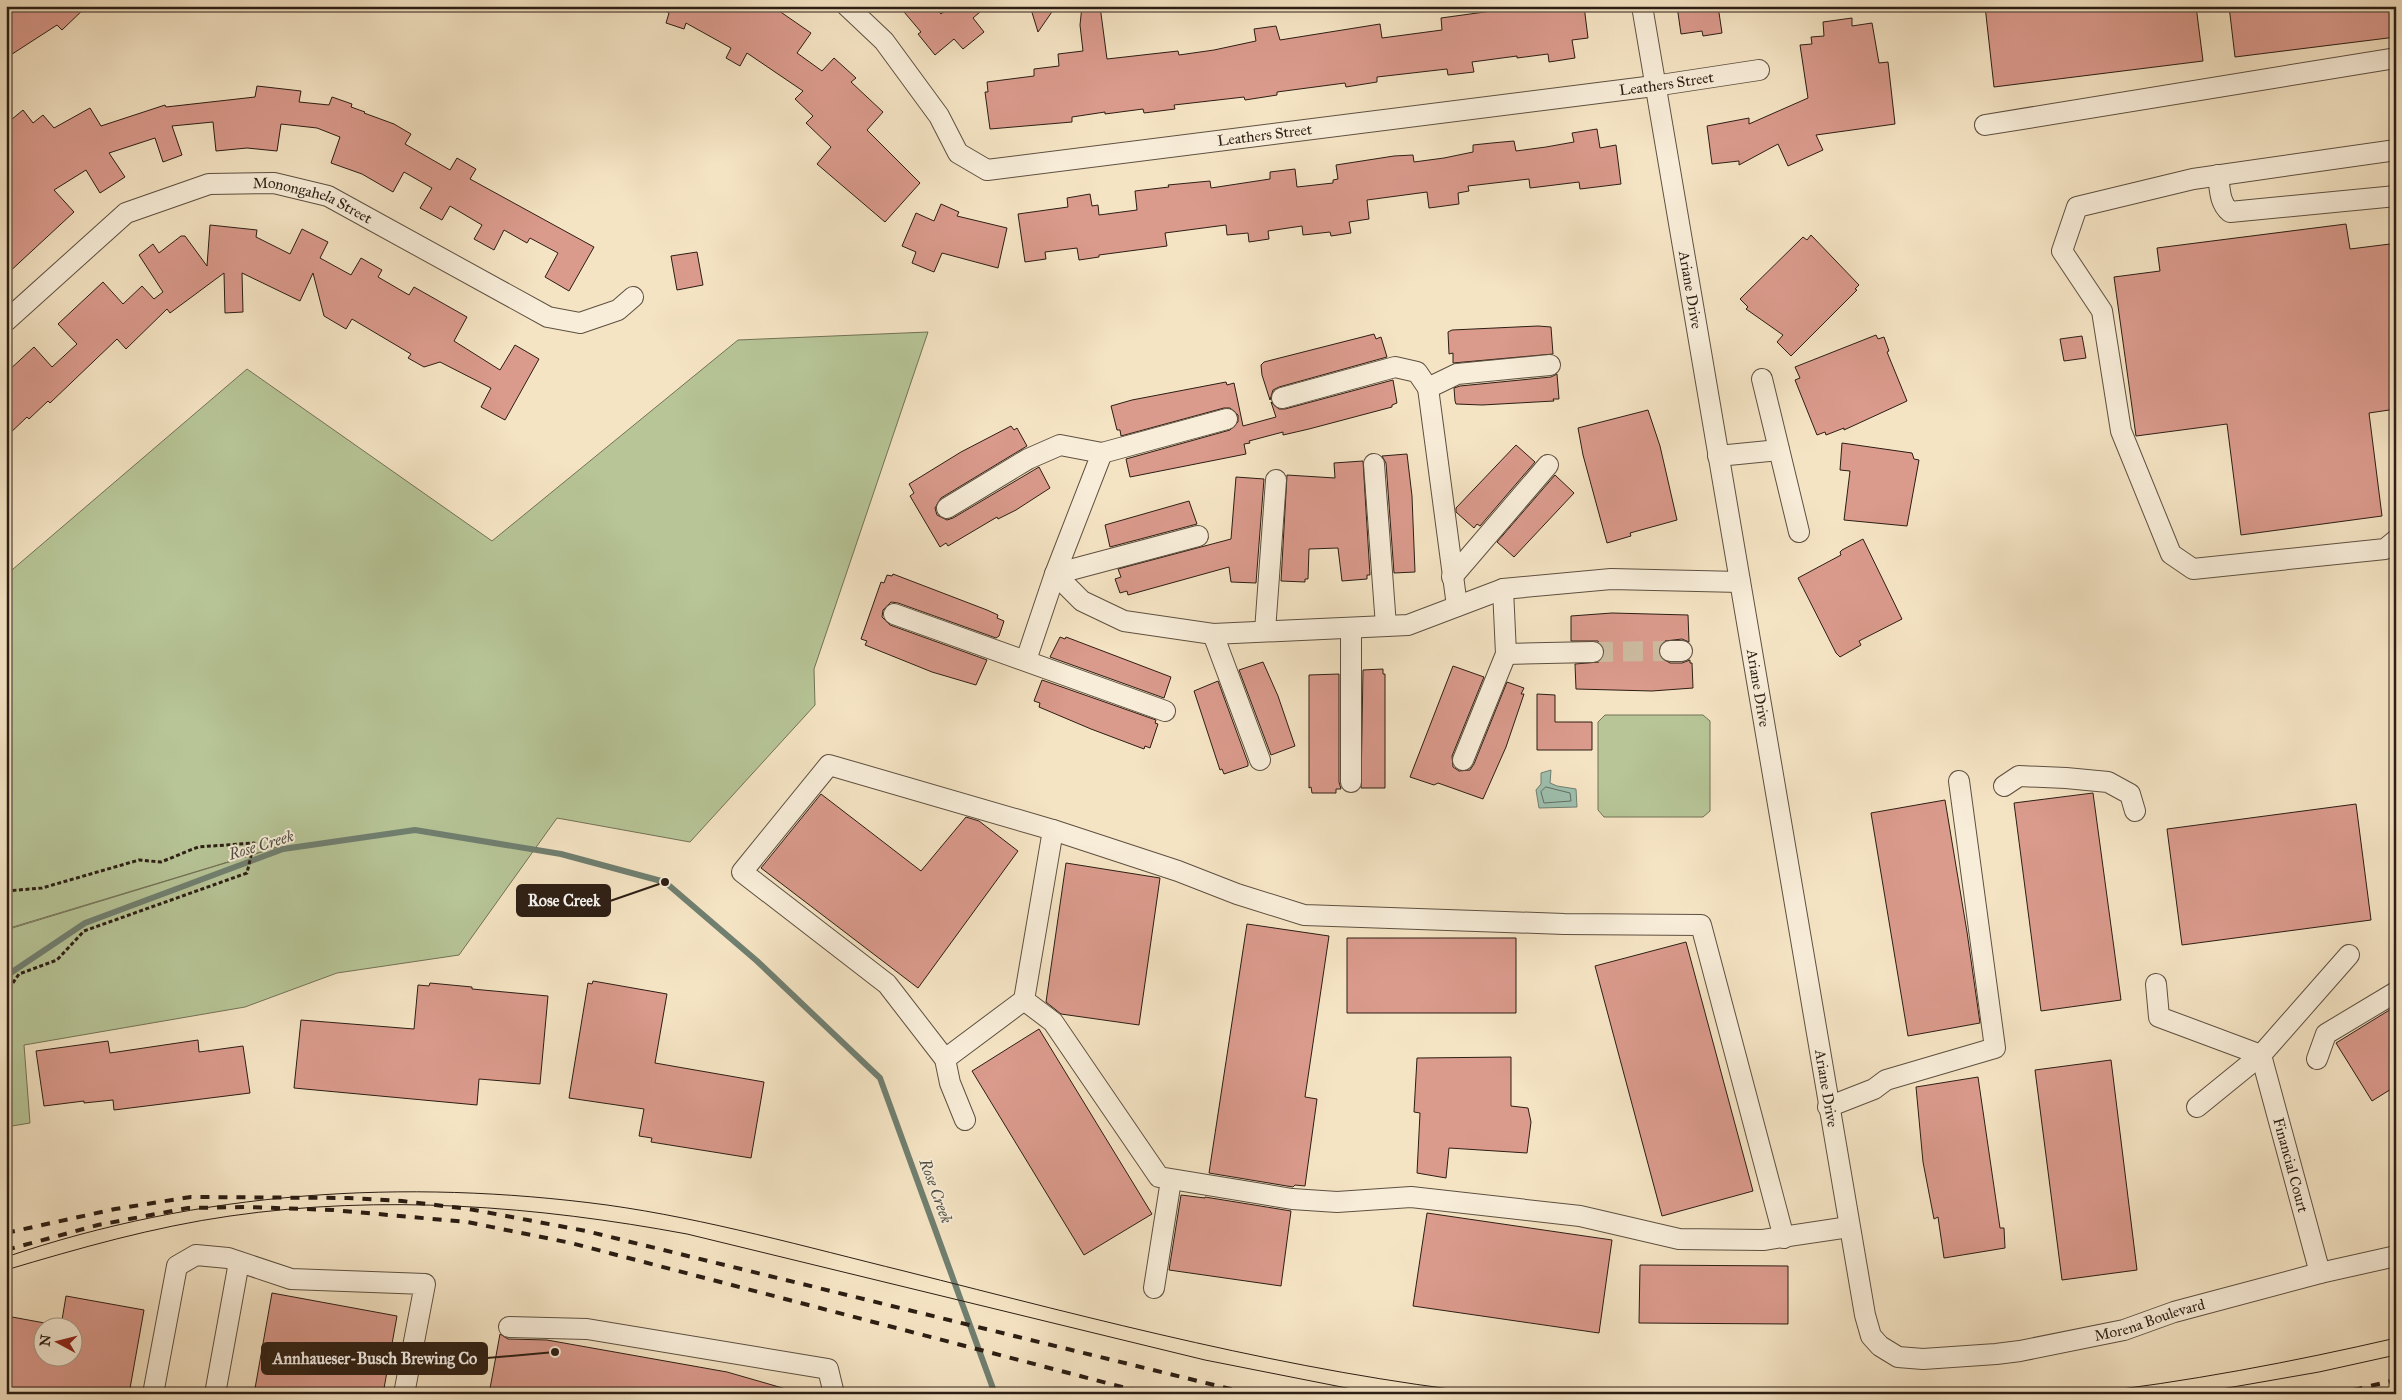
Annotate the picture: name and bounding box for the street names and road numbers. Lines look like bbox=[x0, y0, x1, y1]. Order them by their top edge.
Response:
street label: Leathers Street bbox=[1618, 68, 1716, 99]
street label: Leathers Street bbox=[1216, 120, 1314, 150]
street label: Monongahela Street bbox=[253, 174, 376, 228]
street label: Ariane Drive bbox=[1675, 249, 1706, 330]
street label: Ariane Drive bbox=[1743, 647, 1774, 728]
street label: Ariane Drive bbox=[1811, 1047, 1842, 1129]
street label: Financial Court bbox=[2269, 1116, 2312, 1215]
street label: Morena Boulevard bbox=[2093, 1295, 2207, 1345]

